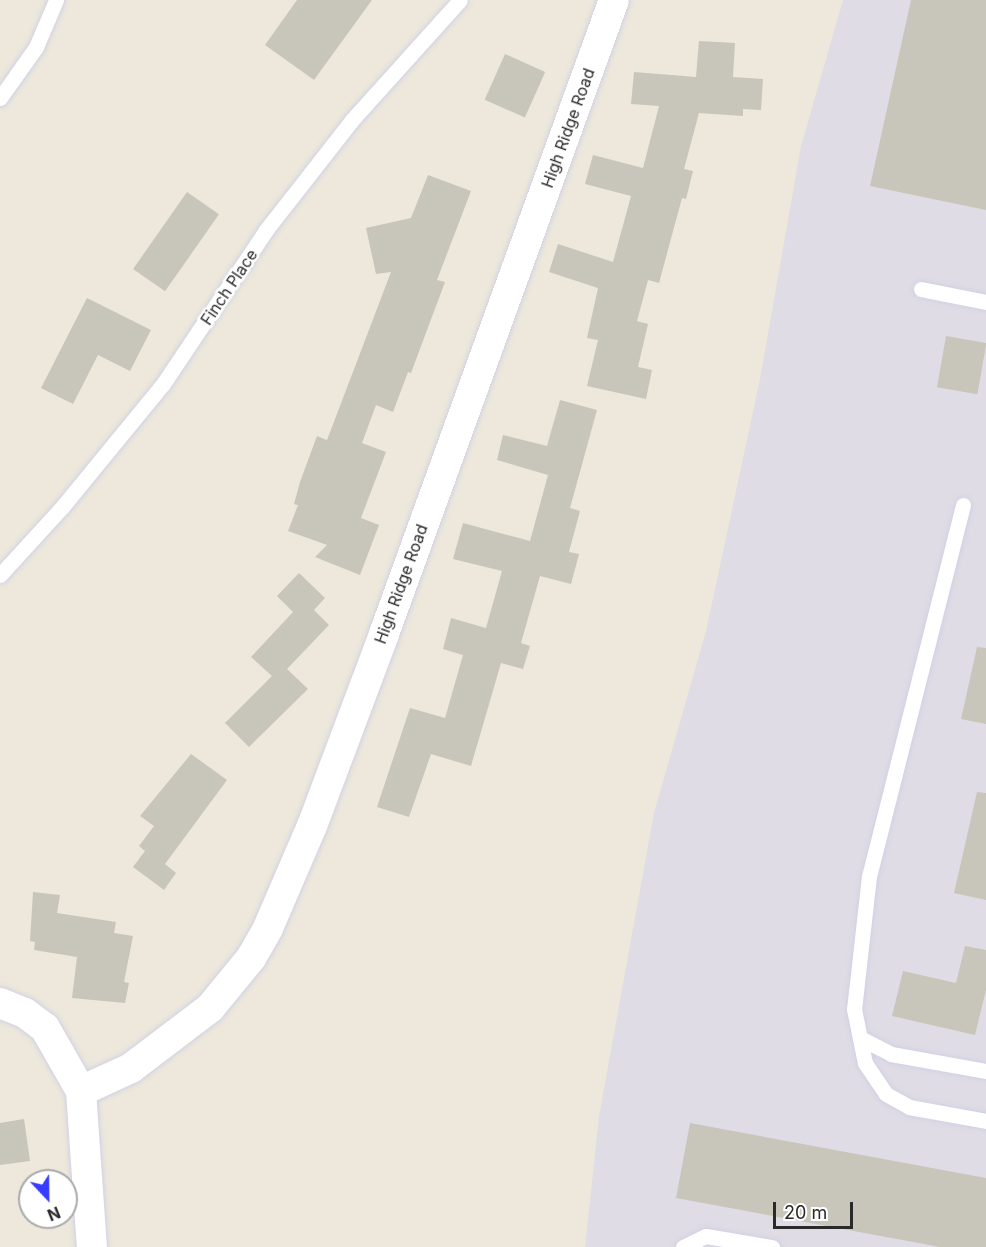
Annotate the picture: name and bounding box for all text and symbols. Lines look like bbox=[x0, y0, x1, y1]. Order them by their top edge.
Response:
street label: High Ridge Road bbox=[537, 66, 599, 190]
street label: Finch Place bbox=[197, 245, 261, 329]
street label: High Ridge Road bbox=[370, 522, 432, 646]
north arrow bbox=[18, 1169, 78, 1229]
scale bar bbox=[776, 1190, 856, 1228]
text: N bbox=[45, 1202, 63, 1225]
text: 20 m bbox=[784, 1202, 827, 1223]

